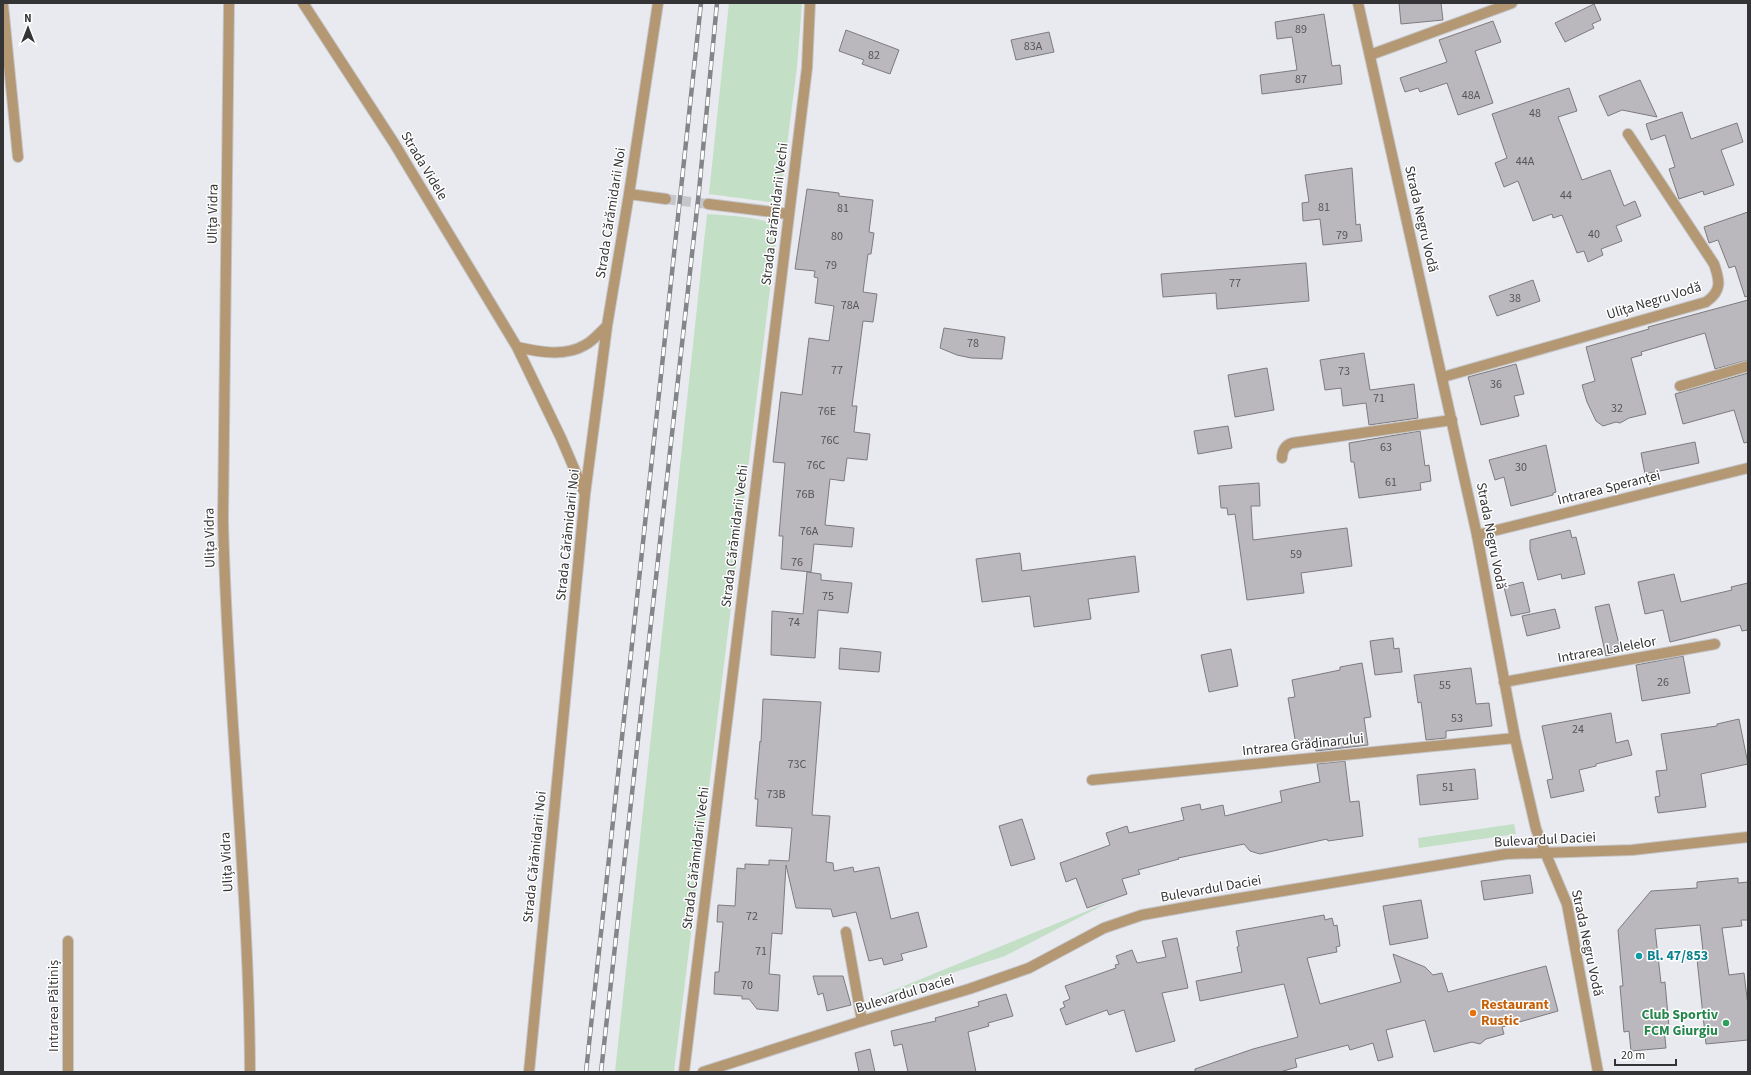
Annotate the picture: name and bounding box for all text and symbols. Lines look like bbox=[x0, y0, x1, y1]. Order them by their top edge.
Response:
north arrow bbox=[8, 8, 48, 48]
text: N bbox=[24, 11, 32, 26]
house number: 89 bbox=[1295, 21, 1307, 38]
house number: 83A bbox=[1024, 38, 1043, 55]
house number: 82 bbox=[868, 47, 880, 64]
house number: 87 bbox=[1295, 71, 1307, 88]
house number: 48A bbox=[1462, 87, 1481, 104]
house number: 48 bbox=[1529, 105, 1541, 122]
street label: Strada Videle bbox=[396, 128, 452, 204]
street label: Strada Cărămidarii Vechi bbox=[756, 142, 794, 286]
street label: Strada Cărămidarii Noi bbox=[591, 146, 631, 280]
house number: 44A bbox=[1516, 153, 1535, 170]
street label: Strada Negru Vodă bbox=[1399, 164, 1443, 274]
street label: Ulița Vidra bbox=[202, 184, 224, 244]
house number: 44 bbox=[1560, 187, 1572, 204]
house number: 81 bbox=[1318, 199, 1330, 216]
house number: 81 bbox=[837, 200, 849, 217]
house number: 40 bbox=[1588, 226, 1600, 243]
house number: 79 bbox=[1336, 227, 1348, 244]
house number: 80 bbox=[831, 228, 843, 245]
house number: 79 bbox=[825, 257, 837, 274]
house number: 77 bbox=[1229, 275, 1241, 292]
street label: Ulița Negru Vodă bbox=[1604, 277, 1704, 325]
house number: 38 bbox=[1509, 290, 1521, 307]
house number: 78A bbox=[841, 297, 860, 314]
house number: 78 bbox=[967, 335, 979, 352]
house number: 77 bbox=[831, 362, 843, 379]
house number: 73 bbox=[1338, 363, 1350, 380]
house number: 36 bbox=[1490, 376, 1502, 393]
house number: 71 bbox=[1373, 390, 1385, 407]
house number: 32 bbox=[1611, 400, 1623, 417]
house number: 76E bbox=[818, 403, 836, 420]
house number: 76C bbox=[821, 432, 840, 449]
house number: 63 bbox=[1380, 439, 1392, 456]
house number: 76C bbox=[807, 457, 826, 474]
house number: 30 bbox=[1515, 459, 1527, 476]
street label: Strada Cărămidarii Vechi bbox=[716, 464, 754, 608]
street label: Intrarea Speranței bbox=[1555, 466, 1663, 510]
street label: Strada Cărămidarii Noi bbox=[551, 468, 585, 602]
house number: 61 bbox=[1385, 474, 1397, 491]
street label: Strada Negru Vodă bbox=[1471, 481, 1511, 591]
house number: 76B bbox=[796, 486, 814, 503]
street label: Ulița Vidra bbox=[199, 508, 221, 568]
house number: 76A bbox=[800, 523, 819, 540]
house number: 59 bbox=[1290, 546, 1302, 563]
house number: 76 bbox=[791, 554, 803, 571]
house number: 75 bbox=[822, 588, 834, 605]
house number: 74 bbox=[788, 614, 800, 631]
street label: Intrarea Lalelelor bbox=[1556, 631, 1658, 669]
house number: 26 bbox=[1657, 674, 1669, 691]
house number: 55 bbox=[1439, 677, 1451, 694]
house number: 53 bbox=[1451, 710, 1463, 727]
house number: 24 bbox=[1572, 721, 1584, 738]
street label: Intrarea Grădinarului bbox=[1241, 729, 1365, 761]
house number: 73C bbox=[788, 756, 807, 773]
house number: 51 bbox=[1442, 779, 1454, 796]
street label: Strada Cărămidarii Vechi bbox=[677, 786, 715, 930]
house number: 73B bbox=[767, 786, 785, 803]
street label: Strada Cărămidarii Noi bbox=[518, 790, 552, 924]
street label: Bulevardul Daciei bbox=[1493, 827, 1597, 853]
street label: Ulița Vidra bbox=[215, 831, 239, 893]
street label: Bulevardul Daciei bbox=[1159, 870, 1263, 908]
street label: Strada Negru Vodă bbox=[1566, 888, 1608, 998]
house number: 72 bbox=[746, 908, 758, 925]
house number: 71 bbox=[755, 943, 767, 960]
place label: Bl. 47/853 bbox=[1647, 946, 1708, 966]
marker: Bl. 47/853 bbox=[1634, 951, 1644, 961]
street label: Intrarea Păltiniș bbox=[44, 960, 64, 1052]
street label: Bulevardul Daciei bbox=[853, 970, 957, 1018]
house number: 70 bbox=[741, 977, 753, 994]
place label: Restaurant Rustic bbox=[1481, 995, 1550, 1031]
place label: Club Sportiv FCM Giurgiu bbox=[1641, 1005, 1719, 1041]
marker: Restaurant Rustic bbox=[1468, 1008, 1478, 1018]
marker: Club Sportiv FCM Giurgiu bbox=[1721, 1018, 1731, 1028]
scale bar bbox=[1615, 1041, 1676, 1067]
text: 20 m bbox=[1621, 1047, 1645, 1064]

